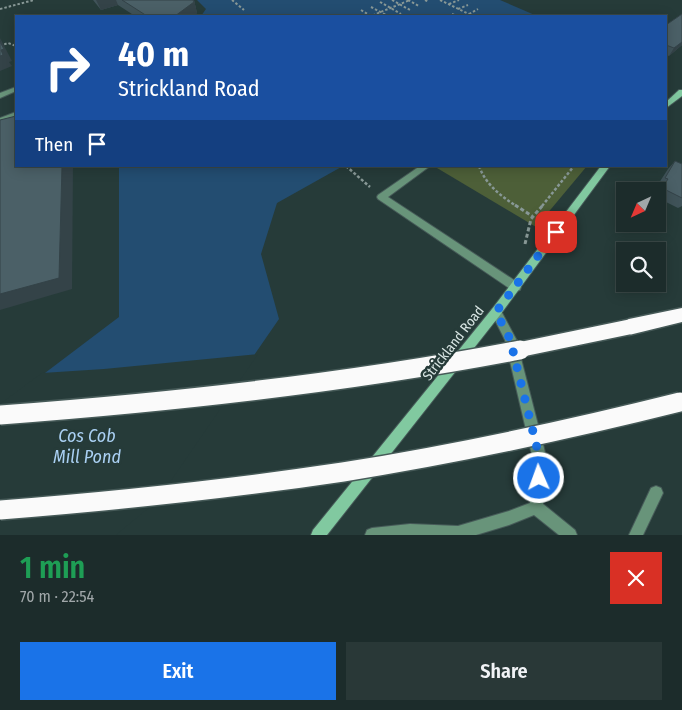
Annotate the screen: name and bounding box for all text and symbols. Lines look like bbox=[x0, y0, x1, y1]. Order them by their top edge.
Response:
text: 40 m bbox=[118, 33, 189, 75]
icon: right bbox=[35, 35, 100, 100]
text: Strickland Road bbox=[118, 75, 260, 102]
icon: arrive bbox=[83, 130, 111, 158]
text: Then bbox=[35, 133, 73, 156]
north arrow bbox=[616, 182, 666, 232]
map controls bbox=[616, 182, 666, 292]
pin bbox=[535, 211, 577, 253]
icon: arrive bbox=[542, 218, 570, 246]
button: search bbox=[616, 242, 666, 292]
street label: Strickland Road bbox=[419, 303, 488, 384]
water label: Cos Cob Mill Pond bbox=[53, 425, 121, 468]
position arrow bbox=[512, 451, 564, 503]
text: 1 min bbox=[20, 550, 85, 586]
button: close bbox=[610, 552, 662, 604]
text: 70 m · 22:54 bbox=[20, 587, 94, 606]
button: Exit bbox=[20, 642, 336, 700]
button: Share bbox=[346, 642, 662, 700]

